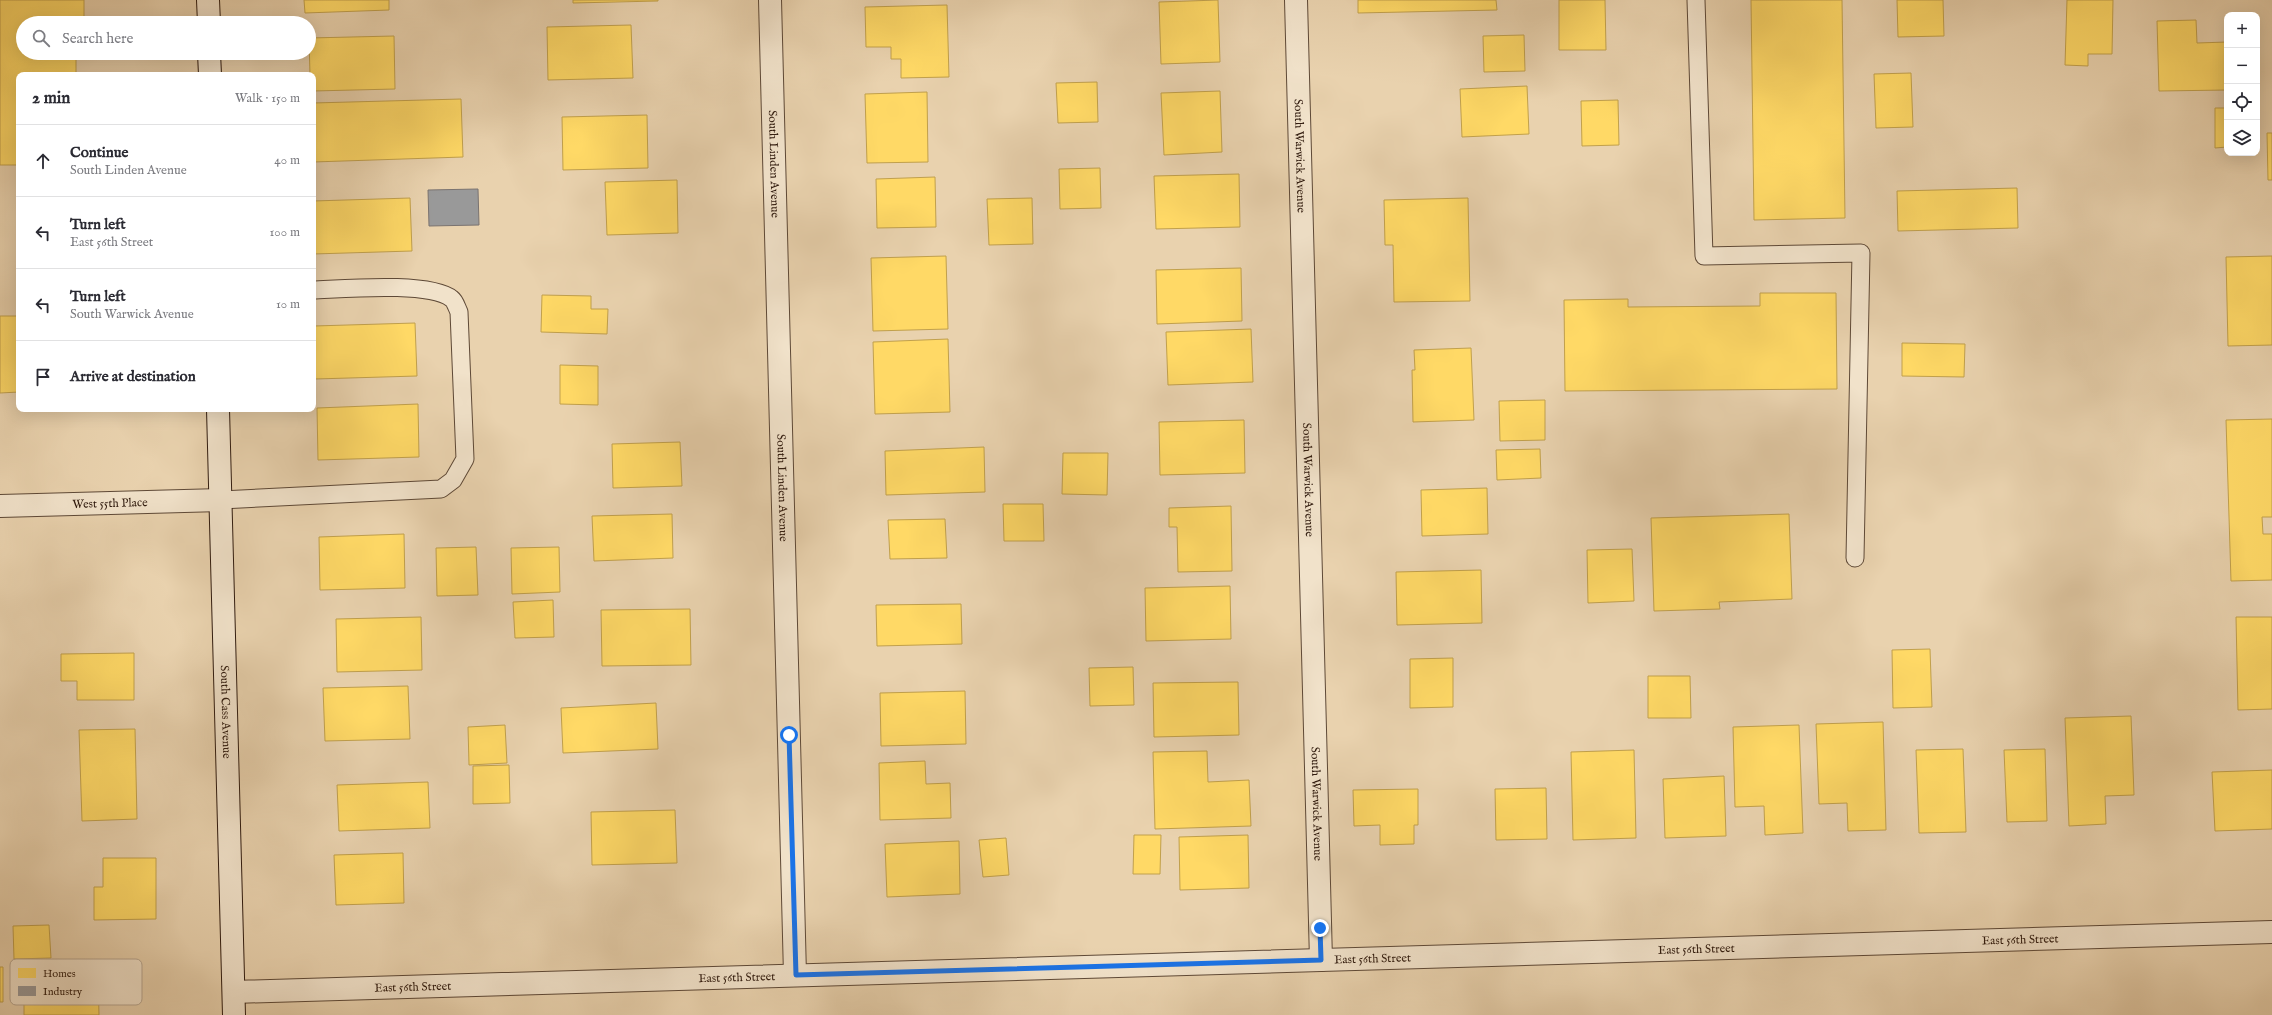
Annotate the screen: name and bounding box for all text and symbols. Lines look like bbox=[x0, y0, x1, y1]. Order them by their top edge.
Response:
map controls bbox=[2224, 12, 2260, 156]
button: + bbox=[2224, 12, 2260, 48]
search box bbox=[16, 16, 316, 60]
icon: search bbox=[30, 27, 52, 49]
text: Search here bbox=[62, 29, 133, 48]
button: − bbox=[2224, 48, 2260, 84]
button: locate bbox=[2224, 84, 2260, 120]
text: 2 min bbox=[32, 88, 70, 109]
text: Walk · 150 m bbox=[235, 90, 300, 107]
street label: South Warwick Avenue bbox=[1291, 99, 1309, 214]
street label: South Linden Avenue bbox=[765, 110, 783, 218]
button: layers bbox=[2224, 120, 2260, 156]
text: Continue bbox=[70, 143, 128, 162]
icon: ahead bbox=[32, 150, 54, 172]
text: 40 m bbox=[274, 152, 300, 169]
text: South Linden Avenue bbox=[70, 162, 187, 179]
text: Turn left bbox=[70, 215, 126, 234]
icon: left bbox=[32, 222, 54, 244]
text: 100 m bbox=[270, 224, 300, 241]
text: East 56th Street bbox=[70, 234, 153, 251]
text: Turn left bbox=[70, 287, 126, 306]
icon: left bbox=[32, 294, 54, 316]
text: 10 m bbox=[276, 296, 300, 313]
text: South Warwick Avenue bbox=[70, 306, 194, 323]
icon: arrive bbox=[32, 366, 54, 388]
text: Arrive at destination bbox=[70, 367, 196, 386]
street label: South Warwick Avenue bbox=[1300, 423, 1317, 538]
street label: South Linden Avenue bbox=[774, 434, 791, 542]
street label: West 55th Place bbox=[72, 494, 148, 512]
street label: South Cass Avenue bbox=[217, 665, 235, 759]
route start bbox=[780, 726, 798, 744]
street label: South Warwick Avenue bbox=[1308, 746, 1326, 861]
route end bbox=[1311, 919, 1329, 937]
street label: East 56th Street bbox=[1982, 931, 2059, 948]
street label: East 56th Street bbox=[1658, 940, 1735, 958]
street label: East 56th Street bbox=[1334, 950, 1411, 967]
legend bbox=[10, 959, 142, 1005]
text: Homes bbox=[43, 967, 76, 981]
street label: East 56th Street bbox=[698, 969, 775, 986]
street label: East 56th Street bbox=[374, 978, 452, 995]
text: Industry bbox=[43, 985, 83, 999]

